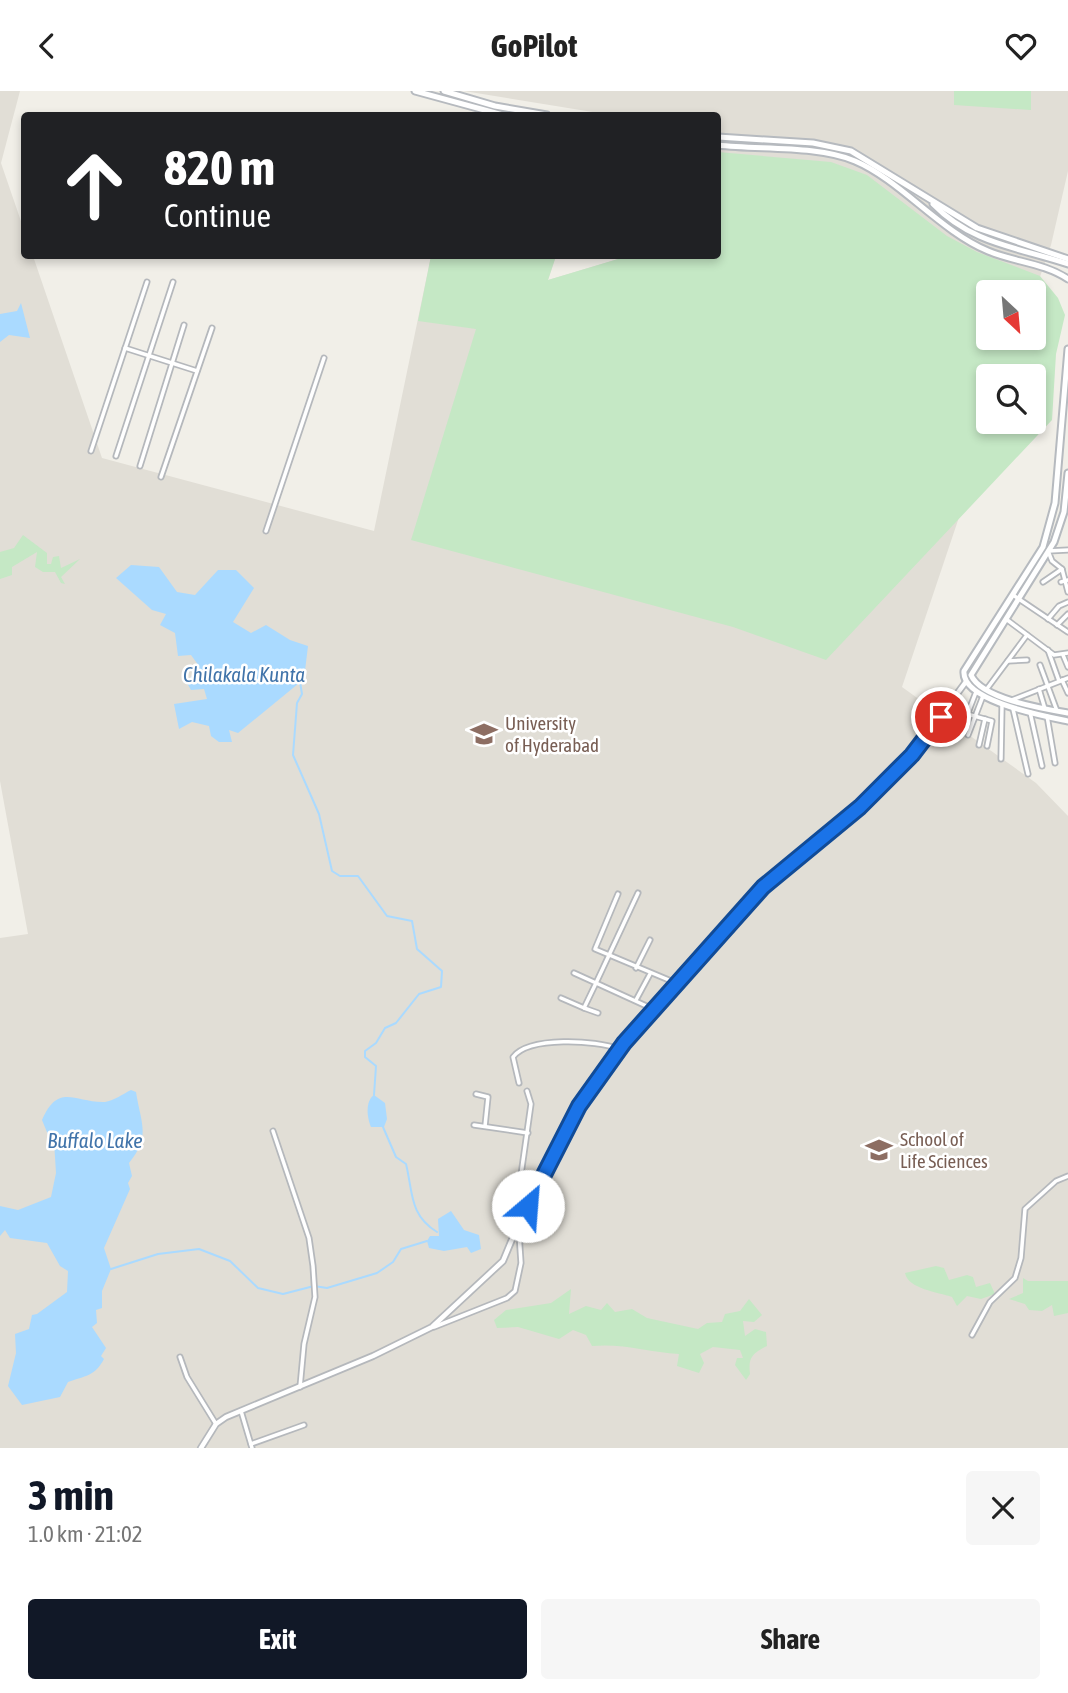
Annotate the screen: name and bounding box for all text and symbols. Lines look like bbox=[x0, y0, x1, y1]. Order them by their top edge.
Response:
icon: back bbox=[28, 27, 66, 65]
text: GoPilot bbox=[490, 27, 578, 64]
icon: heart bbox=[1002, 27, 1040, 65]
text: 820 m bbox=[164, 139, 275, 195]
icon: ahead bbox=[49, 140, 140, 231]
text: Continue bbox=[164, 197, 271, 234]
north arrow bbox=[976, 280, 1046, 350]
map controls bbox=[976, 280, 1046, 434]
button: search bbox=[976, 364, 1046, 434]
water label: Chilakala Kunta bbox=[183, 662, 305, 686]
pin bbox=[911, 687, 971, 747]
icon: arrive bbox=[922, 698, 960, 736]
place label: University of Hyderabad bbox=[505, 712, 599, 756]
school or university icon: University of Hyderabad bbox=[469, 719, 499, 749]
water label: Buffalo Lake bbox=[47, 1128, 143, 1152]
place label: School of Life Sciences bbox=[900, 1128, 988, 1172]
school or university icon: School of Life Sciences bbox=[864, 1135, 894, 1165]
position arrow bbox=[491, 1169, 565, 1243]
text: 3 min bbox=[28, 1471, 114, 1519]
button: close bbox=[966, 1471, 1040, 1545]
text: 1.0 km · 21:02 bbox=[28, 1521, 143, 1547]
button: Exit bbox=[28, 1599, 527, 1679]
button: Share bbox=[541, 1599, 1040, 1679]

